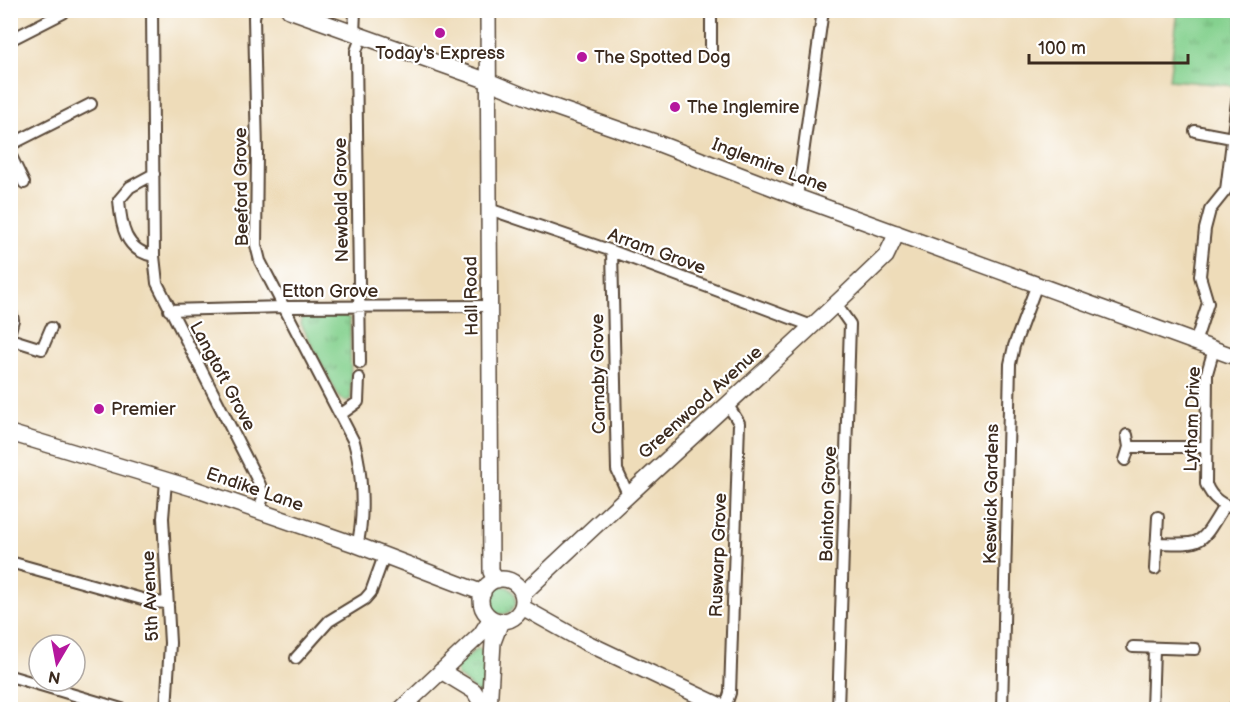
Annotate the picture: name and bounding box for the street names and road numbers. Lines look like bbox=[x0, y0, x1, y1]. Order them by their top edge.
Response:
street label: Beeford Grove bbox=[230, 127, 253, 247]
street label: Inglemire Lane bbox=[709, 134, 831, 197]
street label: Newbald Grove bbox=[330, 137, 353, 262]
street label: Arram Grove bbox=[605, 224, 709, 279]
street label: Hall Road bbox=[460, 256, 483, 336]
street label: Etton Grove bbox=[282, 281, 379, 302]
street label: Carnaby Grove bbox=[587, 313, 610, 434]
street label: Langtoft Grove bbox=[185, 318, 260, 435]
street label: Greenwood Avenue bbox=[634, 341, 767, 463]
street label: Lytham Drive bbox=[1180, 366, 1205, 472]
street label: Keswick Gardens bbox=[980, 424, 1003, 564]
street label: Bainton Grove bbox=[816, 445, 841, 562]
street label: Endike Lane bbox=[203, 463, 307, 516]
street label: Ruswarp Grove bbox=[706, 492, 731, 618]
street label: 5th Avenue bbox=[138, 550, 163, 642]

